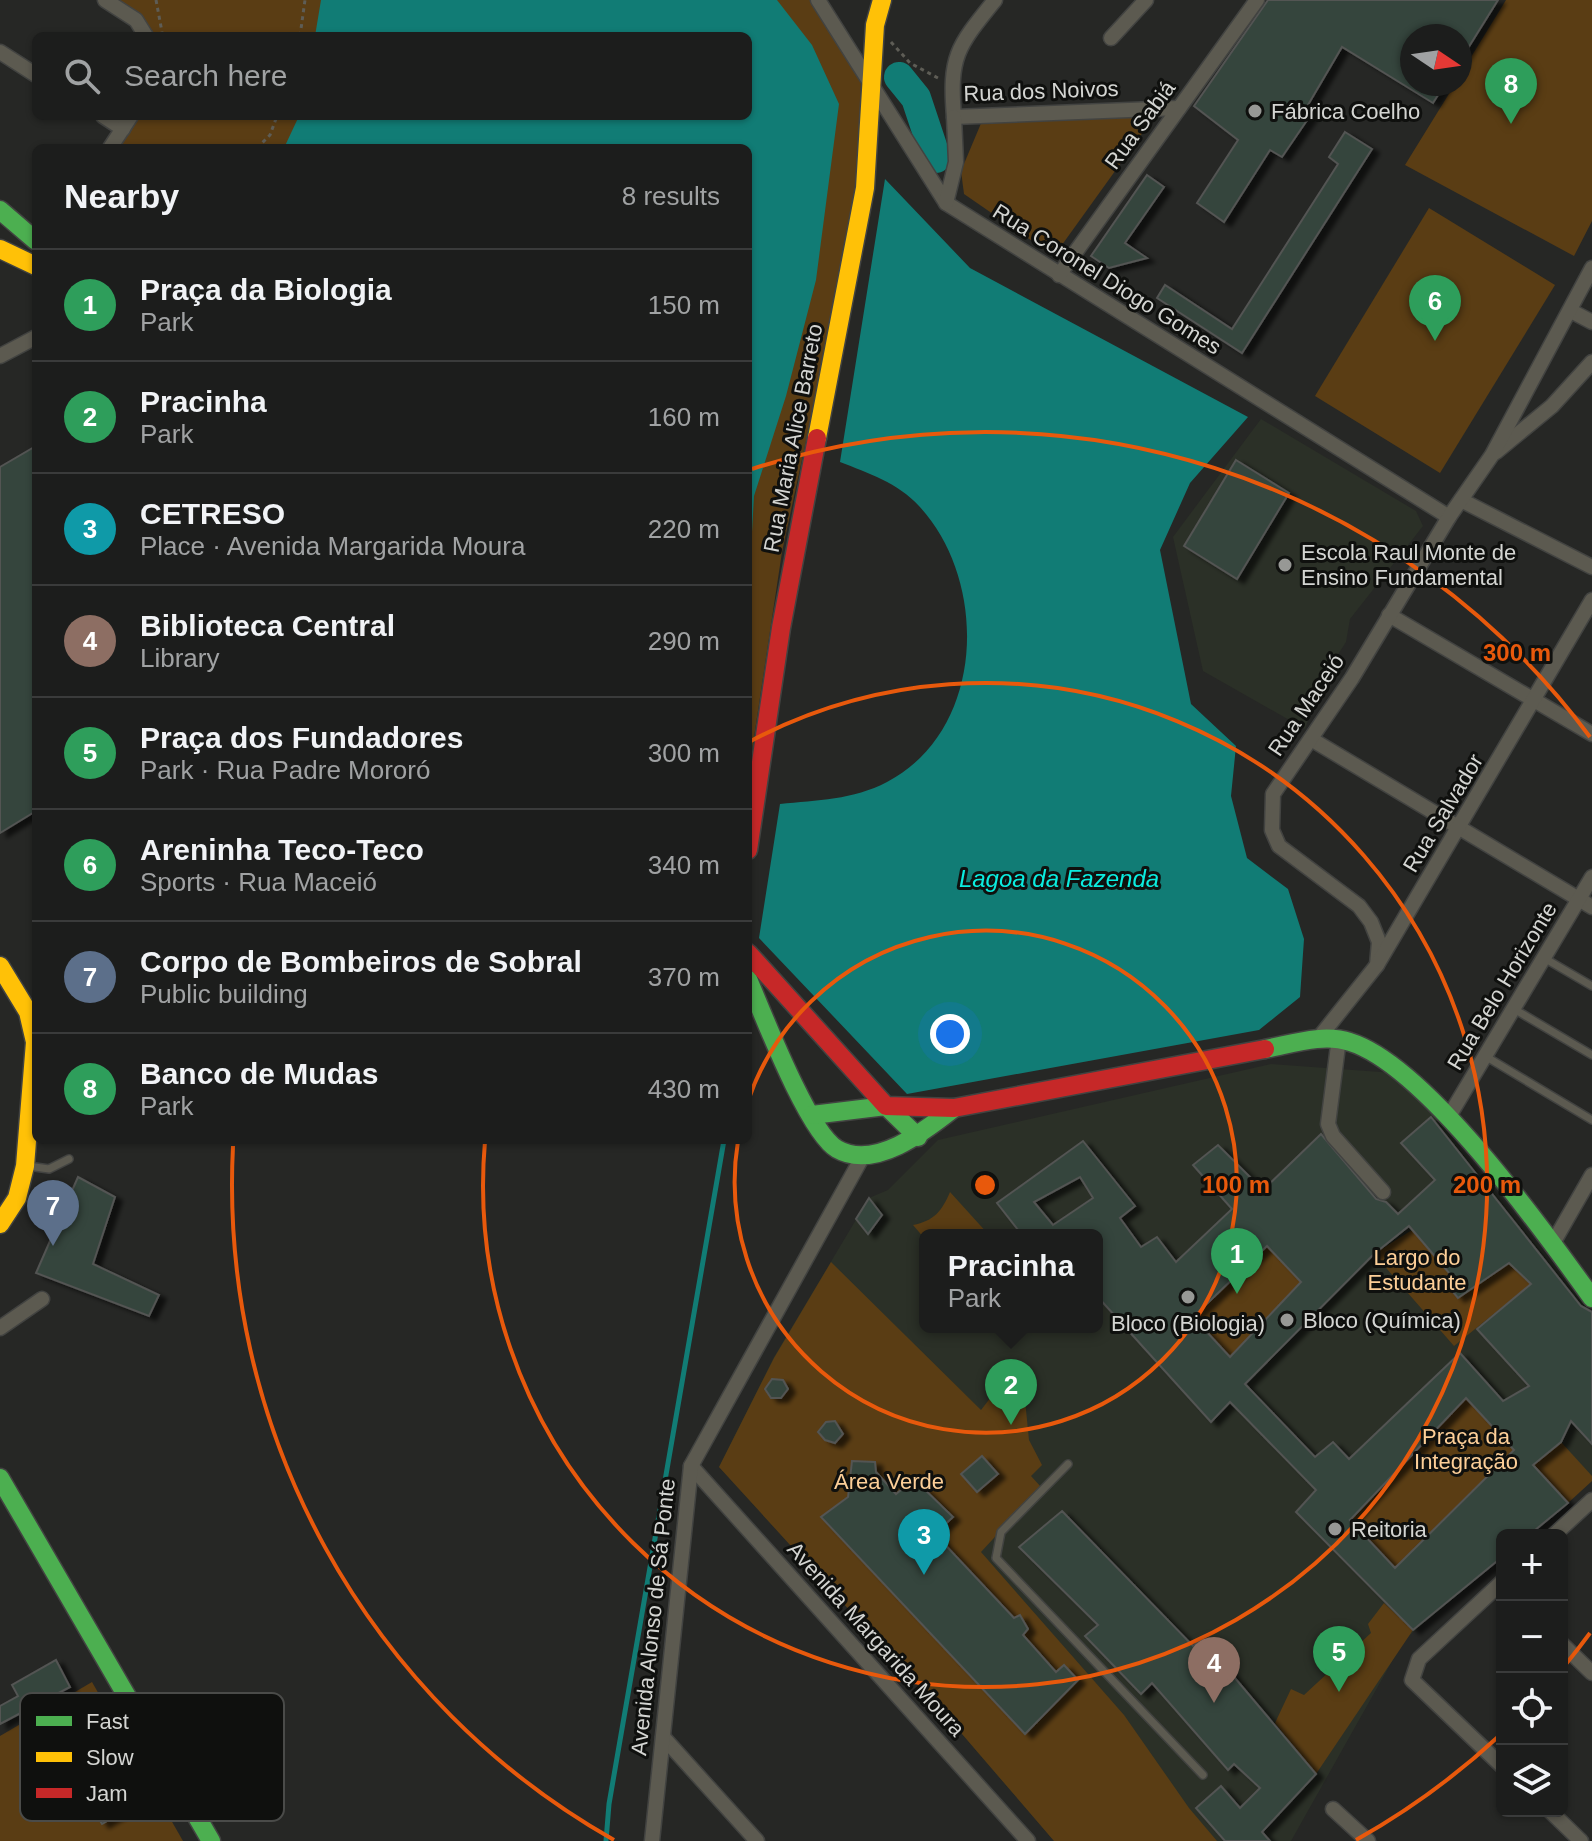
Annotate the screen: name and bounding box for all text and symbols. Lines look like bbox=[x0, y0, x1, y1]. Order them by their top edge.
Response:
north arrow bbox=[1400, 24, 1472, 96]
search box bbox=[32, 32, 752, 120]
icon: search bbox=[60, 54, 104, 98]
pin: 8 bbox=[1485, 58, 1537, 124]
text: Search here bbox=[124, 59, 287, 92]
street label: Rua Sabiá bbox=[1100, 75, 1181, 174]
street label: Rua dos Noivos bbox=[963, 76, 1119, 106]
place label: Fábrica Coelho bbox=[1271, 99, 1420, 124]
marker: Fábrica Coelho bbox=[1246, 102, 1264, 120]
text: Nearby bbox=[64, 177, 179, 215]
text: 8 results bbox=[622, 181, 720, 211]
street label: Rua Coronel Diogo Gomes bbox=[988, 198, 1226, 360]
text: Praça da Biologia bbox=[140, 273, 392, 306]
pin: 6 bbox=[1409, 275, 1461, 341]
text: 1 bbox=[83, 290, 97, 320]
text: 150 m bbox=[648, 290, 720, 320]
text: Park bbox=[140, 307, 193, 337]
street label: Rua Maria Alice Barreto bbox=[759, 322, 827, 554]
text: Pracinha bbox=[140, 385, 267, 418]
text: 2 bbox=[83, 402, 97, 432]
text: 160 m bbox=[648, 402, 720, 432]
text: Park bbox=[140, 419, 193, 449]
text: CETRESO bbox=[140, 497, 285, 530]
text: 3 bbox=[83, 514, 97, 544]
text: 220 m bbox=[648, 514, 720, 544]
text: Place · Avenida Margarida Moura bbox=[140, 531, 525, 561]
place label: Escola Raul Monte de Ensino Fundamental bbox=[1301, 540, 1516, 590]
marker: Escola Raul Monte de Ensino Fundamental bbox=[1276, 556, 1294, 574]
text: Biblioteca Central bbox=[140, 609, 395, 642]
text: 4 bbox=[83, 626, 97, 656]
text: 290 m bbox=[648, 626, 720, 656]
text: 300 m bbox=[1483, 639, 1551, 666]
text: Library bbox=[140, 643, 219, 673]
street label: Rua Maceió bbox=[1263, 649, 1349, 761]
text: Praça dos Fundadores bbox=[140, 721, 463, 754]
text: 5 bbox=[83, 738, 97, 768]
text: 300 m bbox=[648, 738, 720, 768]
street label: Rua Salvador bbox=[1398, 749, 1488, 877]
text: Park · Rua Padre Mororó bbox=[140, 755, 430, 785]
text: Areninha Teco-Teco bbox=[140, 833, 424, 866]
text: 6 bbox=[83, 850, 97, 880]
text: 340 m bbox=[648, 850, 720, 880]
water label: Lagoa da Fazenda bbox=[959, 865, 1159, 892]
text: Sports · Rua Maceió bbox=[140, 867, 377, 897]
street label: Rua Belo Horizonte bbox=[1442, 898, 1562, 1074]
text: Corpo de Bombeiros de Sobral bbox=[140, 945, 582, 978]
text: 7 bbox=[83, 962, 97, 992]
text: 370 m bbox=[648, 962, 720, 992]
text: Public building bbox=[140, 979, 308, 1009]
your location bbox=[930, 1014, 970, 1054]
text: Banco de Mudas bbox=[140, 1057, 378, 1090]
text: 8 bbox=[83, 1074, 97, 1104]
text: 430 m bbox=[648, 1074, 720, 1104]
text: Park bbox=[140, 1091, 193, 1121]
centre of rings bbox=[971, 1171, 999, 1199]
text: 100 m bbox=[1202, 1171, 1270, 1198]
text: 200 m bbox=[1453, 1171, 1521, 1198]
pin: 7 bbox=[27, 1180, 79, 1246]
pin: 1 bbox=[1211, 1228, 1263, 1294]
popup bbox=[919, 1229, 1103, 1333]
park label: Largo do Estudante bbox=[1367, 1245, 1467, 1295]
text: Pracinha bbox=[948, 1249, 1074, 1282]
text: Park bbox=[948, 1283, 1001, 1313]
marker: Bloco (Biologia) bbox=[1179, 1288, 1197, 1306]
place label: Bloco (Química) bbox=[1303, 1308, 1461, 1333]
place label: Bloco (Biologia) bbox=[1111, 1311, 1265, 1336]
marker: Bloco (Química) bbox=[1278, 1311, 1296, 1329]
pin: 2 bbox=[985, 1359, 1037, 1425]
park label: Praça da Integração bbox=[1414, 1424, 1518, 1474]
park label: Área Verde bbox=[834, 1469, 944, 1494]
street label: Avenida Alonso de Sá Ponte bbox=[626, 1477, 680, 1757]
pin: 3 bbox=[898, 1509, 950, 1575]
place label: Reitoria bbox=[1351, 1517, 1428, 1542]
marker: Reitoria bbox=[1326, 1520, 1344, 1538]
map controls bbox=[1496, 1529, 1568, 1817]
button: + bbox=[1496, 1529, 1568, 1601]
street label: Avenida Margarida Moura bbox=[782, 1537, 970, 1742]
button: − bbox=[1496, 1601, 1568, 1673]
pin: 5 bbox=[1313, 1626, 1365, 1692]
pin: 4 bbox=[1188, 1637, 1240, 1703]
button: locate bbox=[1496, 1673, 1568, 1745]
legend bbox=[20, 1693, 284, 1821]
text: Fast bbox=[86, 1709, 129, 1734]
text: Slow bbox=[86, 1745, 134, 1770]
button: layers bbox=[1496, 1745, 1568, 1817]
text: Jam bbox=[86, 1781, 128, 1806]

